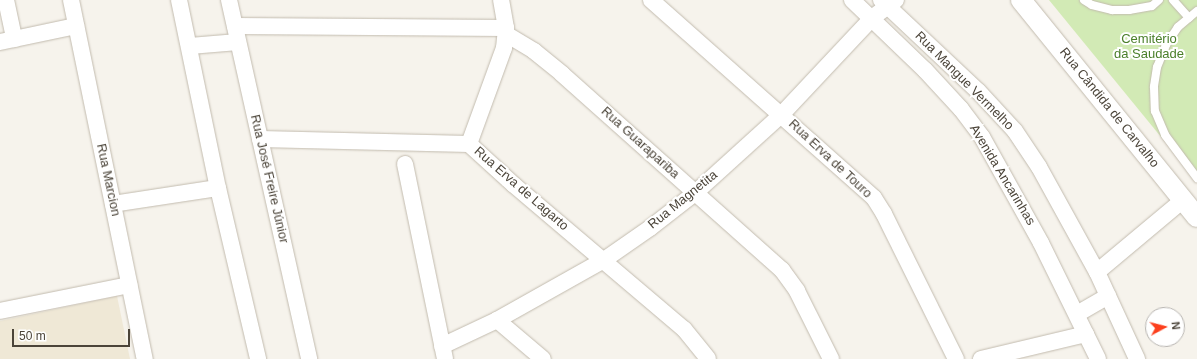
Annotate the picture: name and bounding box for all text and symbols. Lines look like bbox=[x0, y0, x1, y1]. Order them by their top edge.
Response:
street label: Rua Mangue Vermelho bbox=[911, 28, 1017, 134]
park label: Cemitério da Saudade bbox=[1114, 32, 1184, 63]
street label: Rua Cândida de Carvalho bbox=[1056, 45, 1162, 171]
street label: Rua Guarapariba bbox=[598, 104, 682, 182]
street label: Rua José Freire Júnior bbox=[247, 113, 291, 245]
street label: Rua Erva de Touro bbox=[785, 116, 875, 202]
street label: Avenida Ancarinhas bbox=[966, 122, 1038, 228]
street label: Rua Marcion bbox=[93, 142, 123, 218]
street label: Rua Erva de Lagarto bbox=[471, 144, 571, 234]
street label: Rua Magnetita bbox=[645, 167, 721, 233]
north arrow bbox=[1145, 307, 1185, 347]
scale bar bbox=[14, 321, 132, 347]
text: N bbox=[1169, 321, 1182, 330]
text: 50 m bbox=[19, 329, 46, 343]

